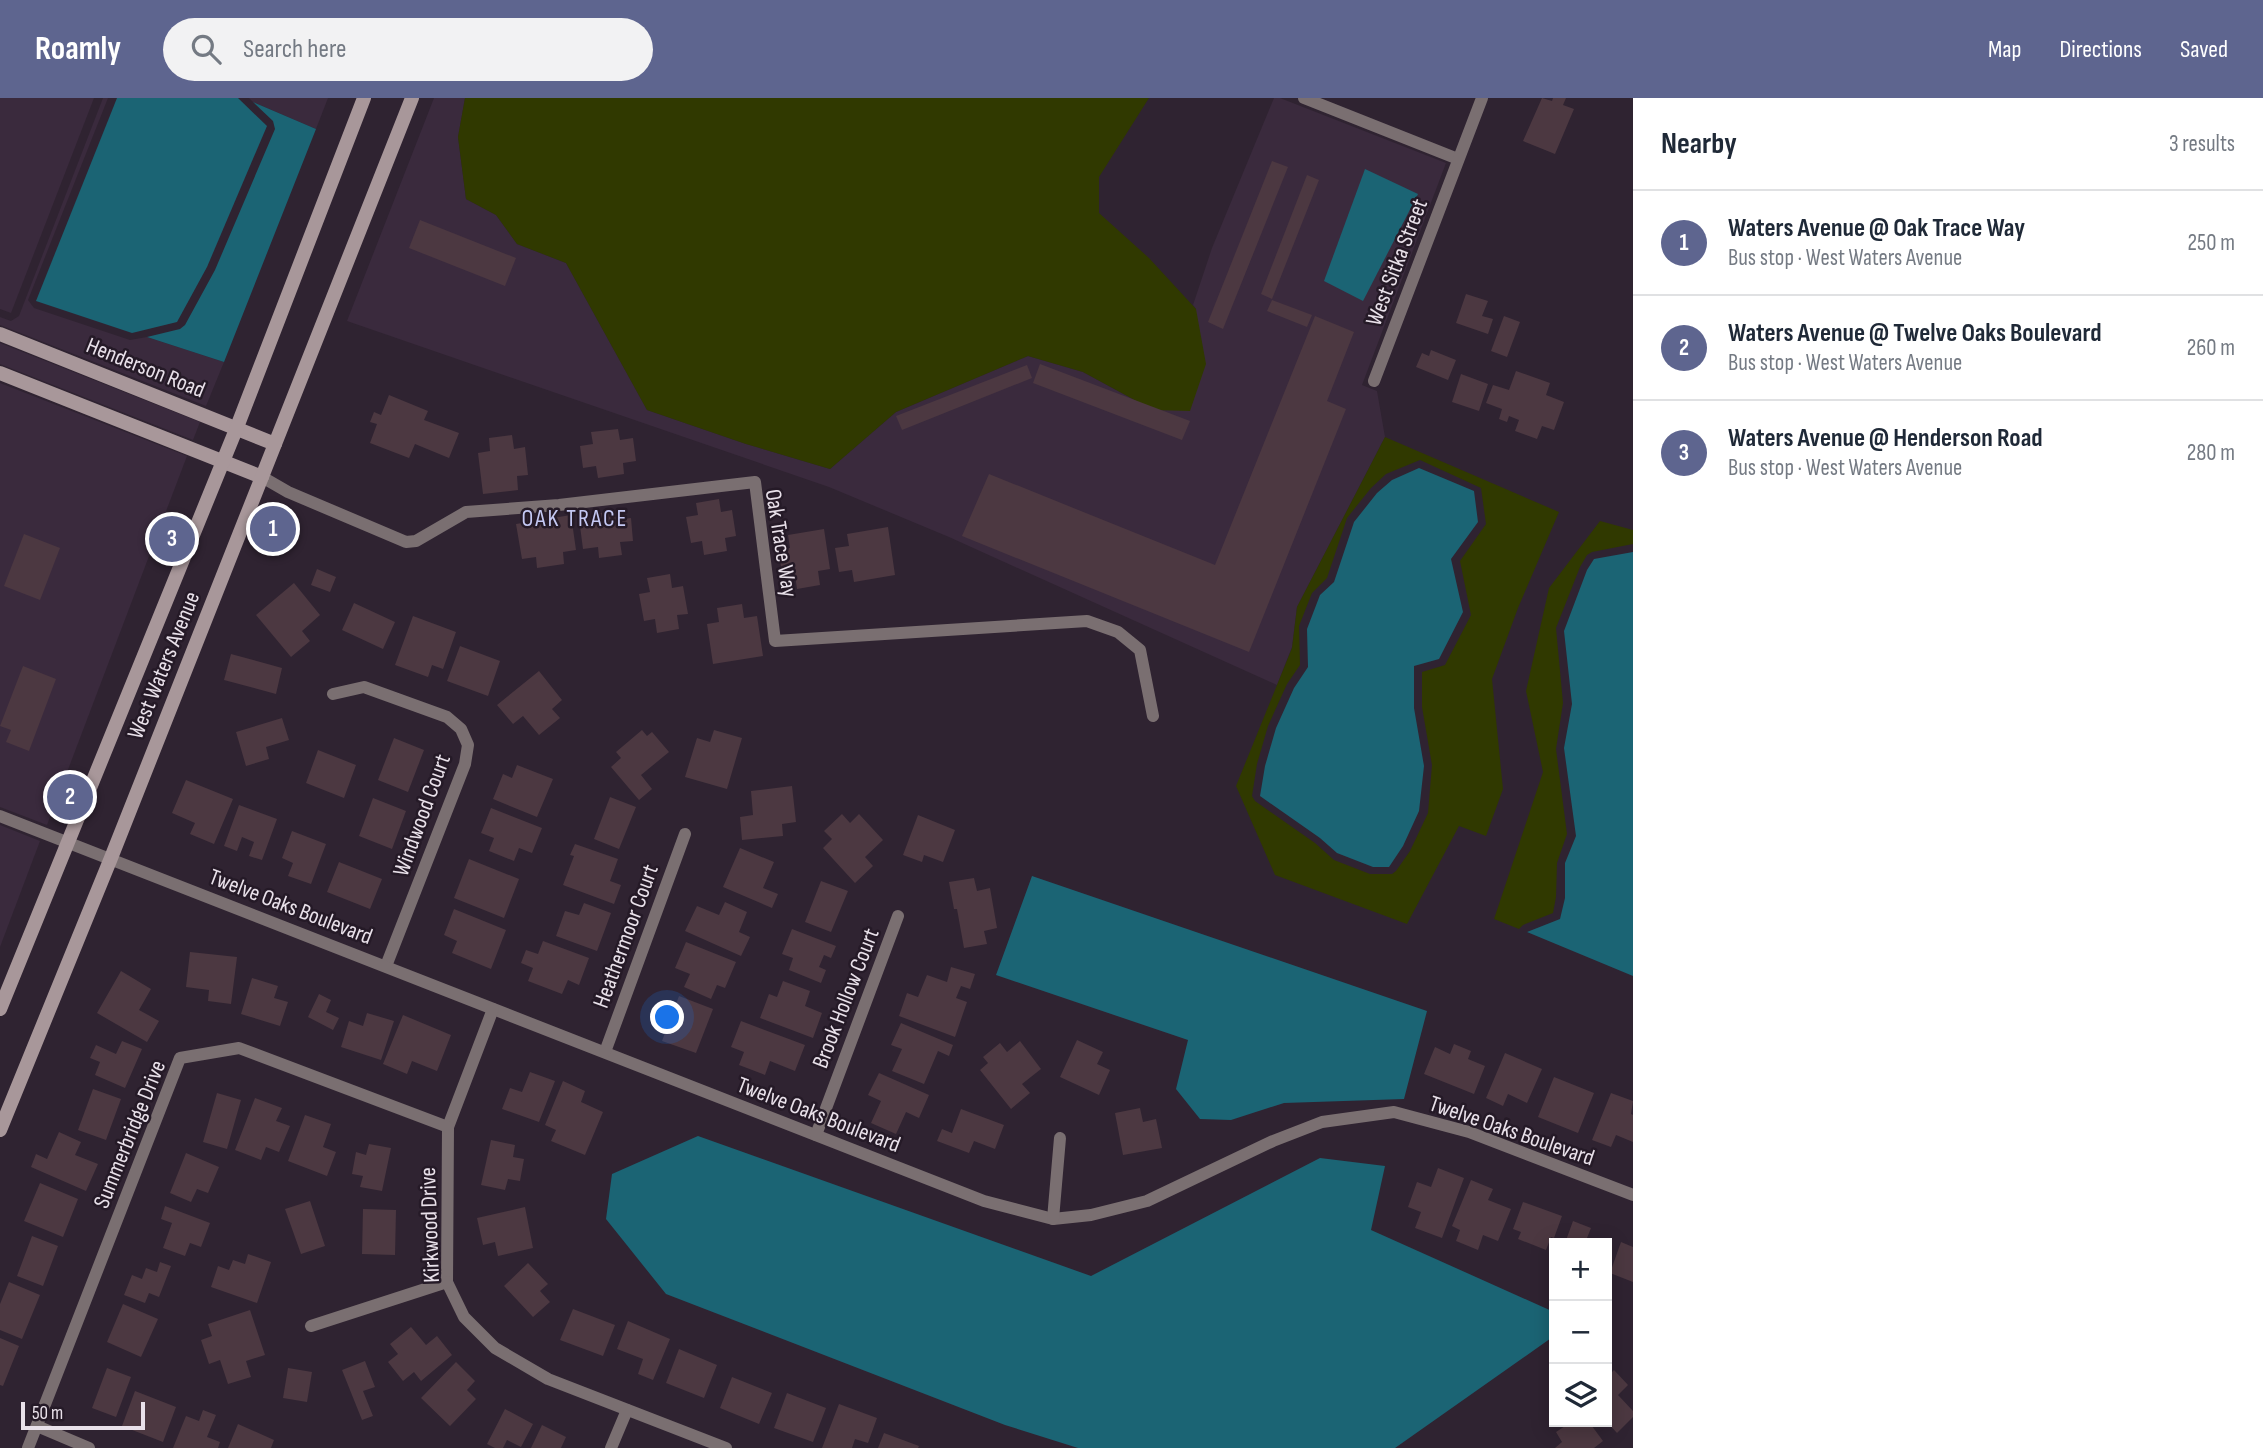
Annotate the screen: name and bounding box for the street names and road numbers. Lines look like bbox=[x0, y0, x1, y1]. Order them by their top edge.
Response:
street label: West Sitka Street bbox=[1360, 195, 1434, 330]
street label: Henderson Road bbox=[82, 331, 209, 404]
street label: Oak Trace Way bbox=[759, 487, 803, 599]
street label: West Waters Avenue bbox=[122, 588, 206, 743]
street label: Windwood Court bbox=[387, 750, 457, 880]
street label: Heathermoor Court bbox=[587, 861, 665, 1012]
street label: Twelve Oaks Boulevard bbox=[205, 863, 376, 951]
street label: Brook Hollow Court bbox=[806, 924, 885, 1072]
street label: Summerbridge Drive bbox=[88, 1056, 172, 1212]
street label: Twelve Oaks Boulevard bbox=[733, 1071, 904, 1159]
street label: Twelve Oaks Boulevard bbox=[1426, 1090, 1598, 1172]
street label: Kirkwood Drive bbox=[414, 1167, 446, 1283]

